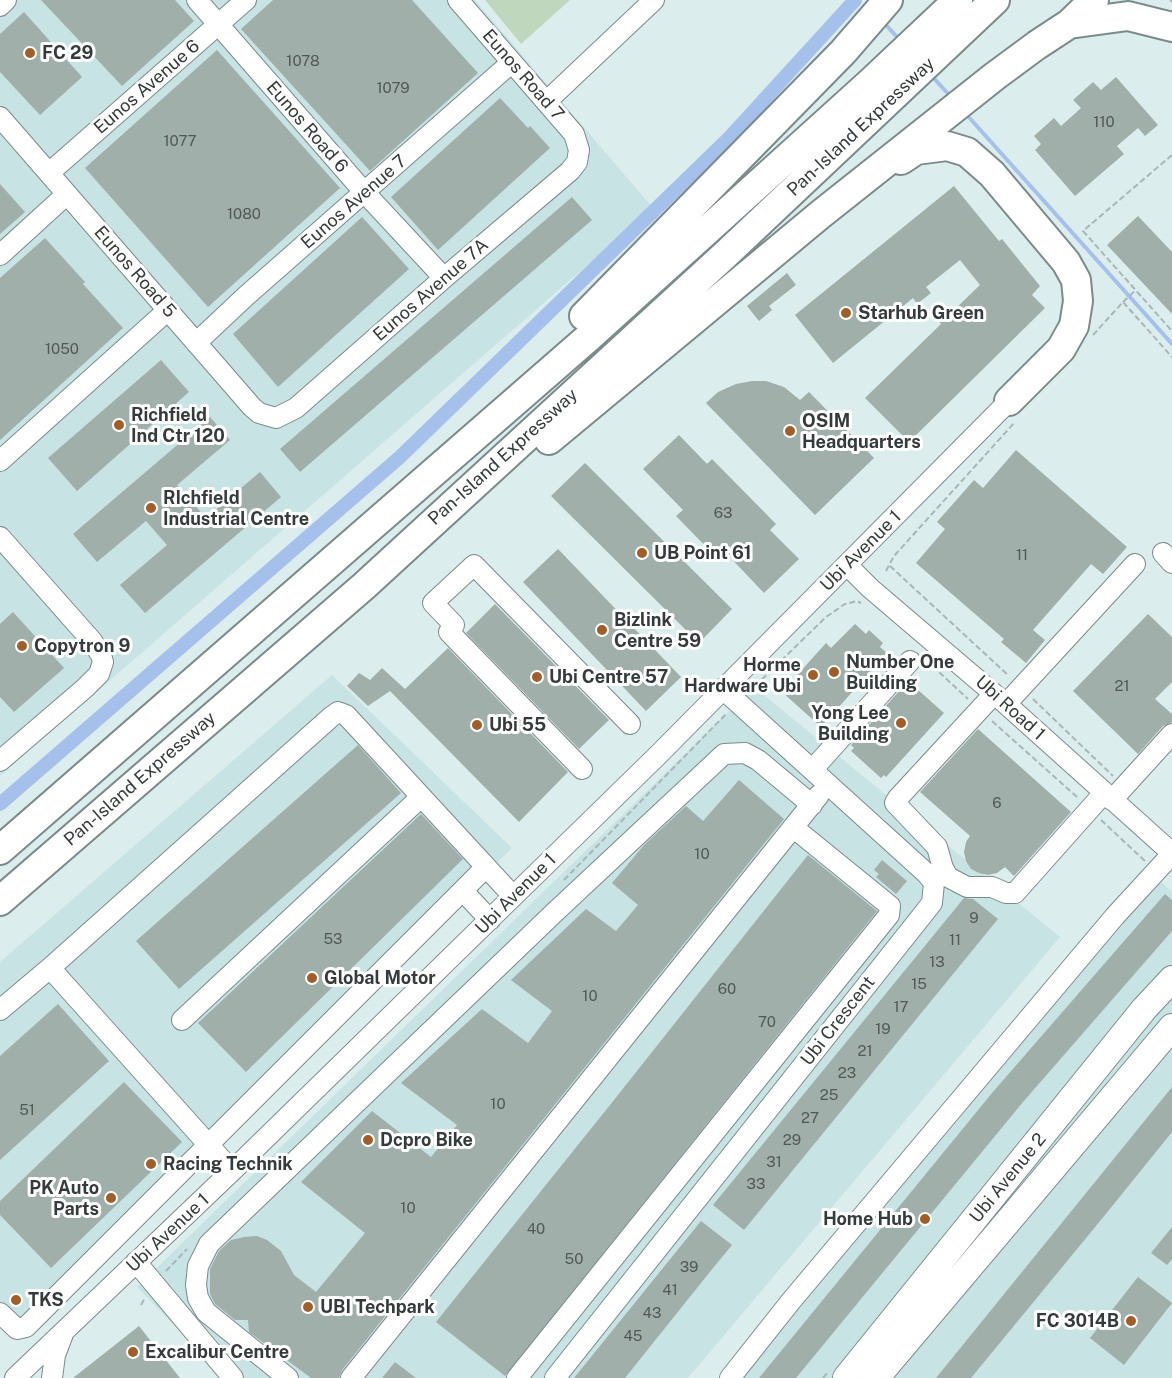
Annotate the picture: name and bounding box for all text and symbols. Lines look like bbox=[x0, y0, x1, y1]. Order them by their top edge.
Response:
street label: Eunos Road 7 bbox=[478, 25, 568, 125]
street label: Eunos Avenue 6 bbox=[90, 35, 204, 139]
place label: FC 29 bbox=[42, 42, 93, 64]
marker: FC 29 bbox=[23, 46, 37, 60]
house number: 1078 bbox=[286, 52, 320, 70]
street label: Pan-Island Expressway bbox=[783, 53, 939, 201]
street label: Eunos Road 6 bbox=[262, 77, 352, 177]
house number: 1079 bbox=[376, 79, 410, 97]
house number: 110 bbox=[1093, 113, 1115, 131]
house number: 1077 bbox=[163, 132, 197, 150]
street label: Eunos Avenue 7 bbox=[297, 150, 411, 254]
house number: 1080 bbox=[227, 205, 261, 223]
street label: Eunos Road 5 bbox=[89, 222, 181, 322]
street label: Eunos Avenue 7A bbox=[369, 234, 493, 346]
place label: Starhub Green bbox=[858, 302, 984, 324]
marker: Starhub Green bbox=[839, 306, 853, 320]
house number: 1050 bbox=[45, 340, 79, 358]
street label: Pan-Island Expressway bbox=[424, 384, 582, 530]
place label: Richfield Ind Ctr 120 bbox=[131, 404, 225, 446]
place label: OSIM Headquarters bbox=[802, 410, 921, 452]
marker: Richfield Ind Ctr 120 bbox=[112, 418, 126, 432]
marker: OSIM Headquarters bbox=[783, 424, 797, 438]
place label: RIchfield Industrial Centre bbox=[163, 487, 309, 530]
marker: RIchfield Industrial Centre bbox=[144, 501, 158, 515]
house number: 63 bbox=[714, 504, 732, 522]
street label: Ubi Avenue 1 bbox=[816, 506, 906, 596]
place label: UB Point 61 bbox=[654, 542, 752, 564]
marker: UB Point 61 bbox=[635, 546, 649, 560]
house number: 11 bbox=[1016, 546, 1028, 564]
place label: Bizlink Centre 59 bbox=[614, 609, 701, 652]
marker: Bizlink Centre 59 bbox=[595, 623, 609, 637]
place label: Copytron 9 bbox=[34, 635, 130, 657]
marker: Copytron 9 bbox=[15, 639, 29, 653]
place label: Number One Building bbox=[846, 651, 954, 694]
place label: Horme Hardware Ubi bbox=[684, 654, 801, 696]
marker: Number One Building bbox=[827, 665, 841, 679]
place label: Ubi Centre 57 bbox=[549, 666, 668, 688]
marker: Horme Hardware Ubi bbox=[806, 668, 820, 682]
marker: Ubi Centre 57 bbox=[530, 670, 544, 684]
street label: Ubi Road 1 bbox=[971, 671, 1049, 745]
house number: 21 bbox=[1114, 677, 1130, 695]
place label: Yong Lee Building bbox=[811, 702, 889, 744]
street label: Pan-Island Expressway bbox=[60, 707, 220, 851]
place label: Ubi 55 bbox=[489, 714, 546, 736]
marker: Yong Lee Building bbox=[894, 716, 908, 730]
marker: Ubi 55 bbox=[470, 718, 484, 732]
house number: 6 bbox=[992, 794, 1002, 812]
house number: 10 bbox=[694, 845, 710, 863]
street label: Ubi Avenue 1 bbox=[471, 849, 561, 939]
house number: 9 bbox=[969, 909, 979, 927]
house number: 53 bbox=[323, 930, 343, 948]
house number: 11 bbox=[949, 931, 961, 949]
house number: 13 bbox=[929, 953, 945, 971]
place label: Global Motor bbox=[324, 967, 436, 989]
marker: Global Motor bbox=[305, 971, 319, 985]
street label: Ubi Crescent bbox=[796, 972, 880, 1070]
house number: 15 bbox=[911, 975, 927, 993]
house number: 60 bbox=[718, 980, 736, 998]
house number: 10 bbox=[582, 987, 598, 1005]
house number: 17 bbox=[893, 998, 909, 1016]
house number: 70 bbox=[758, 1013, 776, 1031]
house number: 19 bbox=[875, 1020, 891, 1038]
house number: 21 bbox=[857, 1042, 873, 1060]
house number: 23 bbox=[838, 1064, 856, 1082]
house number: 25 bbox=[820, 1086, 838, 1104]
house number: 10 bbox=[490, 1095, 506, 1113]
house number: 51 bbox=[19, 1101, 35, 1119]
house number: 27 bbox=[801, 1109, 819, 1127]
place label: Dcpro Bike bbox=[380, 1129, 473, 1151]
street label: Ubi Avenue 2 bbox=[965, 1129, 1051, 1227]
house number: 29 bbox=[783, 1131, 801, 1149]
marker: Dcpro Bike bbox=[361, 1133, 375, 1147]
place label: Racing Technik bbox=[163, 1153, 293, 1175]
house number: 31 bbox=[766, 1153, 782, 1171]
marker: Racing Technik bbox=[144, 1157, 158, 1171]
house number: 33 bbox=[747, 1175, 765, 1193]
place label: PK Auto Parts bbox=[29, 1177, 99, 1220]
street label: Ubi Avenue 1 bbox=[122, 1189, 214, 1277]
marker: PK Auto Parts bbox=[104, 1191, 118, 1205]
house number: 10 bbox=[400, 1199, 416, 1217]
place label: Home Hub bbox=[823, 1208, 913, 1230]
marker: Home Hub bbox=[918, 1212, 932, 1226]
house number: 40 bbox=[527, 1220, 545, 1238]
house number: 50 bbox=[565, 1250, 583, 1268]
house number: 39 bbox=[680, 1258, 698, 1276]
house number: 41 bbox=[662, 1281, 678, 1299]
place label: TKS bbox=[28, 1289, 64, 1311]
marker: TKS bbox=[9, 1293, 23, 1307]
place label: UBI Techpark bbox=[320, 1296, 435, 1318]
marker: UBI Techpark bbox=[301, 1300, 315, 1314]
house number: 43 bbox=[643, 1304, 661, 1322]
place label: FC 3014B bbox=[1036, 1310, 1119, 1332]
marker: FC 3014B bbox=[1124, 1314, 1138, 1328]
house number: 45 bbox=[624, 1327, 642, 1345]
place label: Excalibur Centre bbox=[145, 1341, 289, 1363]
marker: Excalibur Centre bbox=[126, 1345, 140, 1359]

